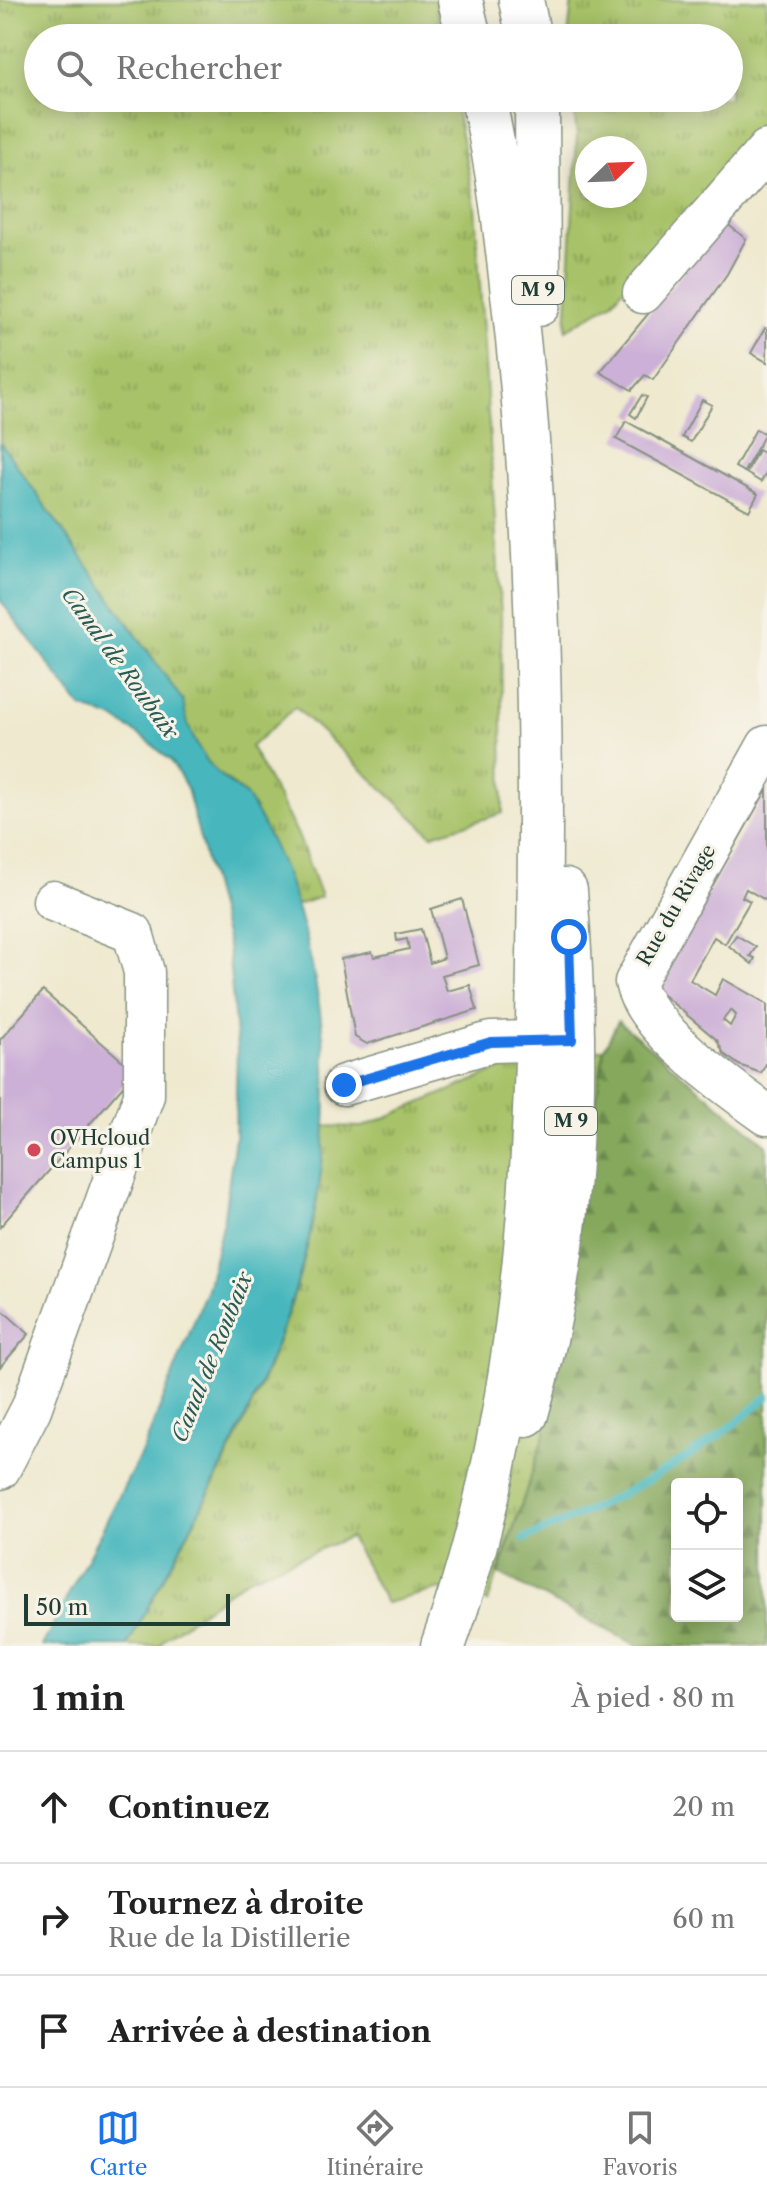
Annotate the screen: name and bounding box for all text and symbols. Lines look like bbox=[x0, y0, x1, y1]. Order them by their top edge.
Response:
search box bbox=[24, 24, 743, 112]
icon: search bbox=[52, 46, 96, 90]
text: Rechercher bbox=[116, 50, 282, 87]
north arrow bbox=[575, 136, 647, 208]
road number: M 9 bbox=[512, 276, 564, 304]
water label: Canal de Roubaix bbox=[56, 582, 185, 745]
street label: Rue du Rivage bbox=[632, 840, 720, 970]
route start bbox=[551, 919, 587, 955]
route end bbox=[326, 1067, 362, 1103]
road number: M 9 bbox=[545, 1107, 597, 1135]
place label: OVHcloud Campus 1 bbox=[50, 1126, 150, 1173]
marker: OVHcloud Campus 1 bbox=[25, 1141, 43, 1159]
water label: Canal de Roubaix bbox=[166, 1267, 259, 1446]
map controls bbox=[671, 1478, 743, 1622]
button: locate bbox=[671, 1478, 743, 1550]
button: layers bbox=[671, 1550, 743, 1622]
scale bar bbox=[24, 1590, 230, 1626]
text: 50 m bbox=[36, 1594, 88, 1621]
text: 1 min bbox=[32, 1677, 125, 1719]
text: À pied · 80 m bbox=[571, 1682, 735, 1714]
icon: ahead bbox=[32, 1785, 76, 1829]
text: Continuez bbox=[108, 1789, 270, 1826]
text: 20 m bbox=[672, 1791, 735, 1823]
text: Tournez à droite bbox=[108, 1885, 364, 1922]
icon: right bbox=[32, 1897, 76, 1941]
text: 60 m bbox=[672, 1903, 735, 1935]
text: Rue de la Distillerie bbox=[108, 1922, 351, 1954]
icon: arrive bbox=[32, 2009, 76, 2053]
text: Arrivée à destination bbox=[108, 2013, 431, 2050]
tab: Carte bbox=[89, 2106, 147, 2181]
tab: Itinéraire bbox=[326, 2106, 424, 2181]
tab: Favoris bbox=[603, 2106, 677, 2181]

